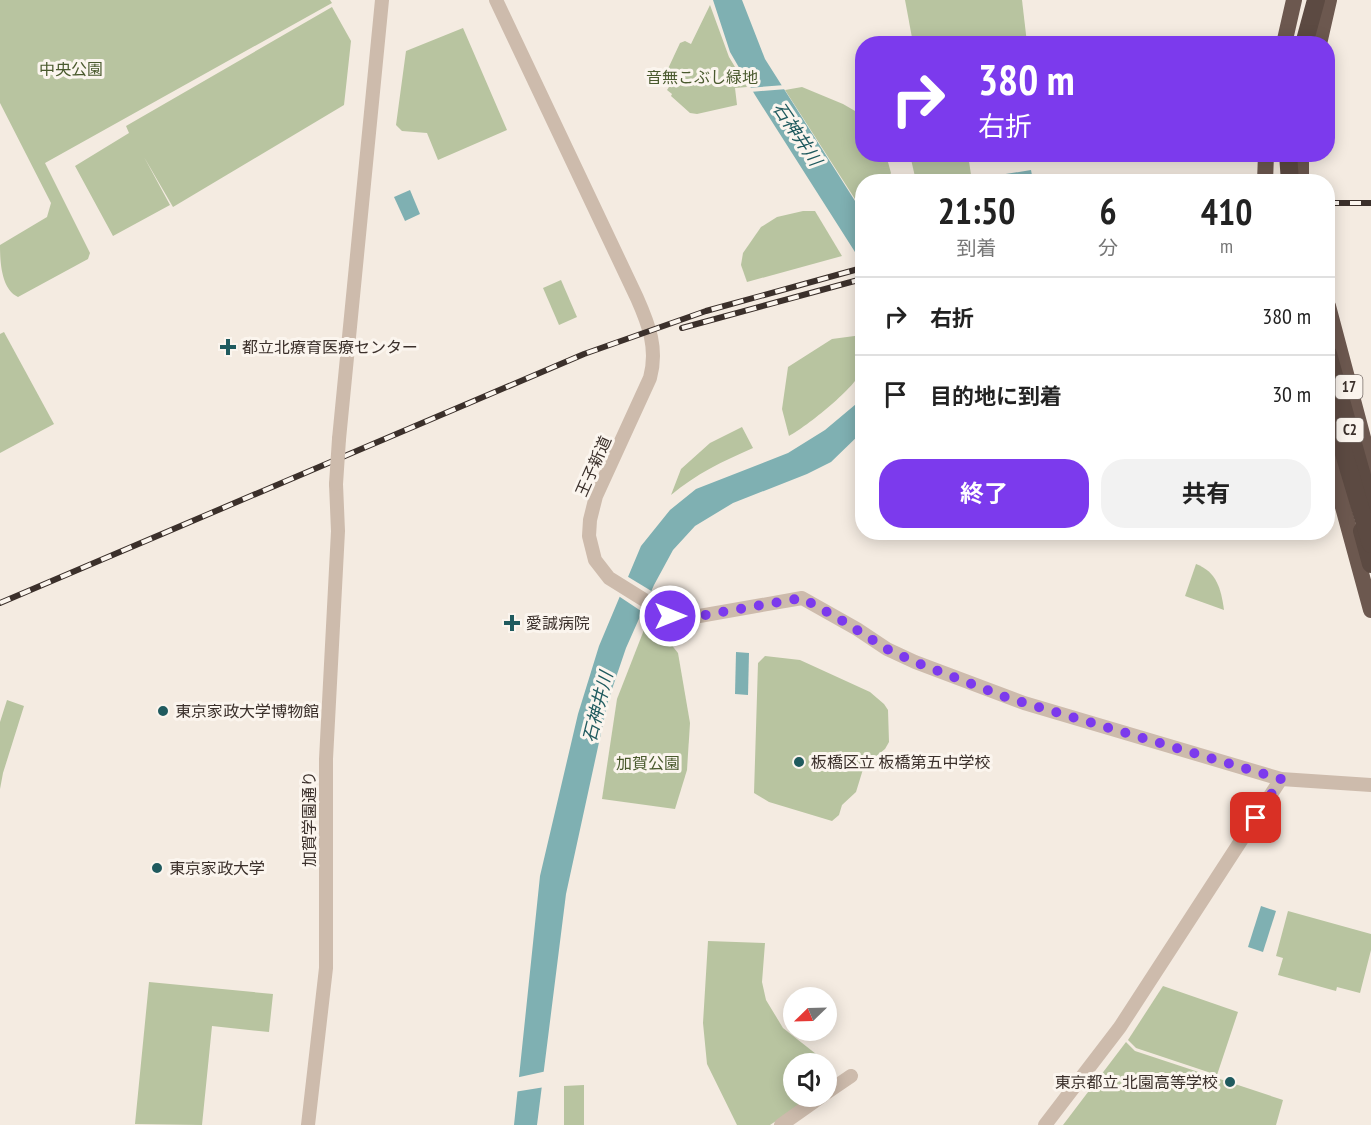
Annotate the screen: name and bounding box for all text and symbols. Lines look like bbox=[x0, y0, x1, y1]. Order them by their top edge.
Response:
text: 380 m bbox=[978, 52, 1075, 107]
park label: 中央公園 bbox=[39, 59, 103, 79]
icon: right bbox=[879, 60, 957, 138]
park label: 音無こぶし緑地 bbox=[646, 67, 758, 87]
water label: 石神井川 bbox=[768, 97, 828, 172]
text: 右折 bbox=[978, 109, 1032, 143]
text: 21:50 bbox=[938, 187, 1016, 234]
text: 6 bbox=[1100, 187, 1117, 234]
text: 410 bbox=[1201, 188, 1252, 235]
text: m bbox=[1220, 233, 1233, 259]
text: 到着 bbox=[957, 235, 997, 261]
text: 分 bbox=[1098, 235, 1118, 261]
icon: right bbox=[879, 300, 912, 333]
text: 380 m bbox=[1262, 302, 1311, 330]
text: 右折 bbox=[930, 304, 974, 332]
place label: 都立北療育医療センター bbox=[242, 337, 418, 357]
marker: 都立北療育医療センター bbox=[219, 338, 237, 356]
road number: 17 bbox=[1336, 375, 1362, 399]
icon: arrive bbox=[879, 378, 912, 411]
text: 30 m bbox=[1272, 380, 1311, 408]
text: 目的地に到着 bbox=[930, 382, 1062, 410]
road number: C2 bbox=[1336, 418, 1364, 442]
street label: 王子新道 bbox=[571, 433, 615, 499]
button: 終了 bbox=[879, 459, 1089, 528]
button: 共有 bbox=[1101, 459, 1311, 528]
position arrow bbox=[638, 584, 702, 648]
place label: 愛誠病院 bbox=[526, 613, 590, 633]
marker: 愛誠病院 bbox=[503, 614, 521, 632]
water label: 石神井川 bbox=[578, 667, 618, 745]
place label: 東京家政大学博物館 bbox=[175, 701, 319, 721]
marker: 東京家政大学博物館 bbox=[156, 704, 170, 718]
place label: 板橋区立 板橋第五中学校 bbox=[811, 752, 990, 772]
park label: 加賀公園 bbox=[616, 753, 680, 773]
marker: 板橋区立 板橋第五中学校 bbox=[792, 755, 806, 769]
street label: 加賀学園通り bbox=[299, 771, 319, 867]
pin bbox=[1230, 792, 1281, 843]
icon: arrive bbox=[1239, 801, 1272, 834]
place label: 東京家政大学 bbox=[169, 858, 265, 878]
marker: 東京家政大学 bbox=[150, 861, 164, 875]
north arrow bbox=[783, 987, 837, 1041]
map controls bbox=[783, 987, 837, 1107]
button: sound bbox=[783, 1053, 837, 1107]
place label: 東京都立 北園高等学校 bbox=[1055, 1072, 1218, 1092]
marker: 東京都立 北園高等学校 bbox=[1223, 1075, 1237, 1089]

